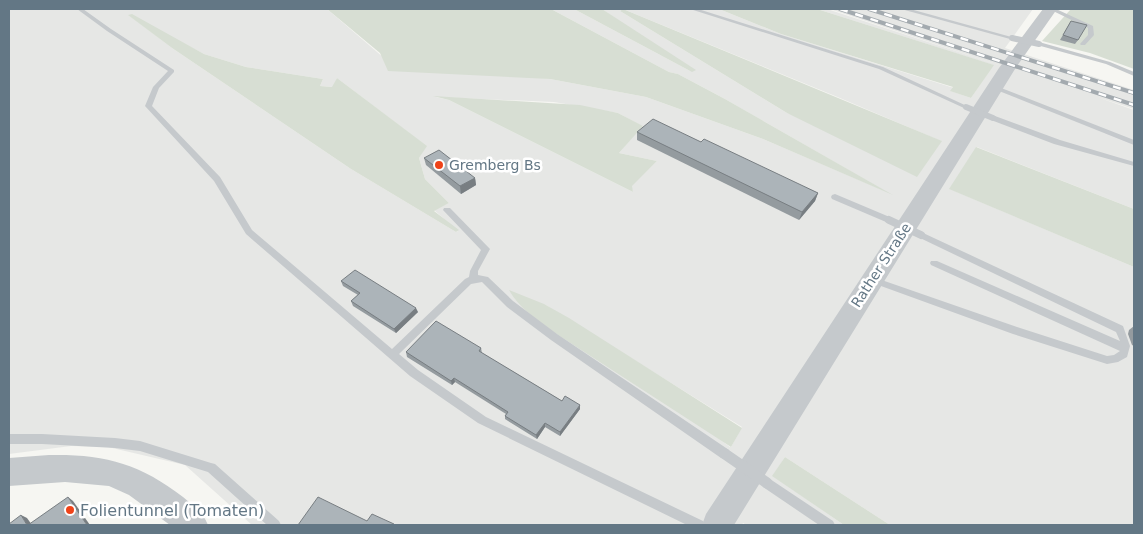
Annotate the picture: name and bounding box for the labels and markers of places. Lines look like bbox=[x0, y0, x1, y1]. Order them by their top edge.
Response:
place label: Gremberg Bs bbox=[449, 157, 541, 173]
marker: Gremberg Bs bbox=[433, 159, 445, 171]
place label: Folientunnel (Tomaten) bbox=[80, 501, 264, 520]
marker: Folientunnel (Tomaten) bbox=[64, 504, 76, 516]

